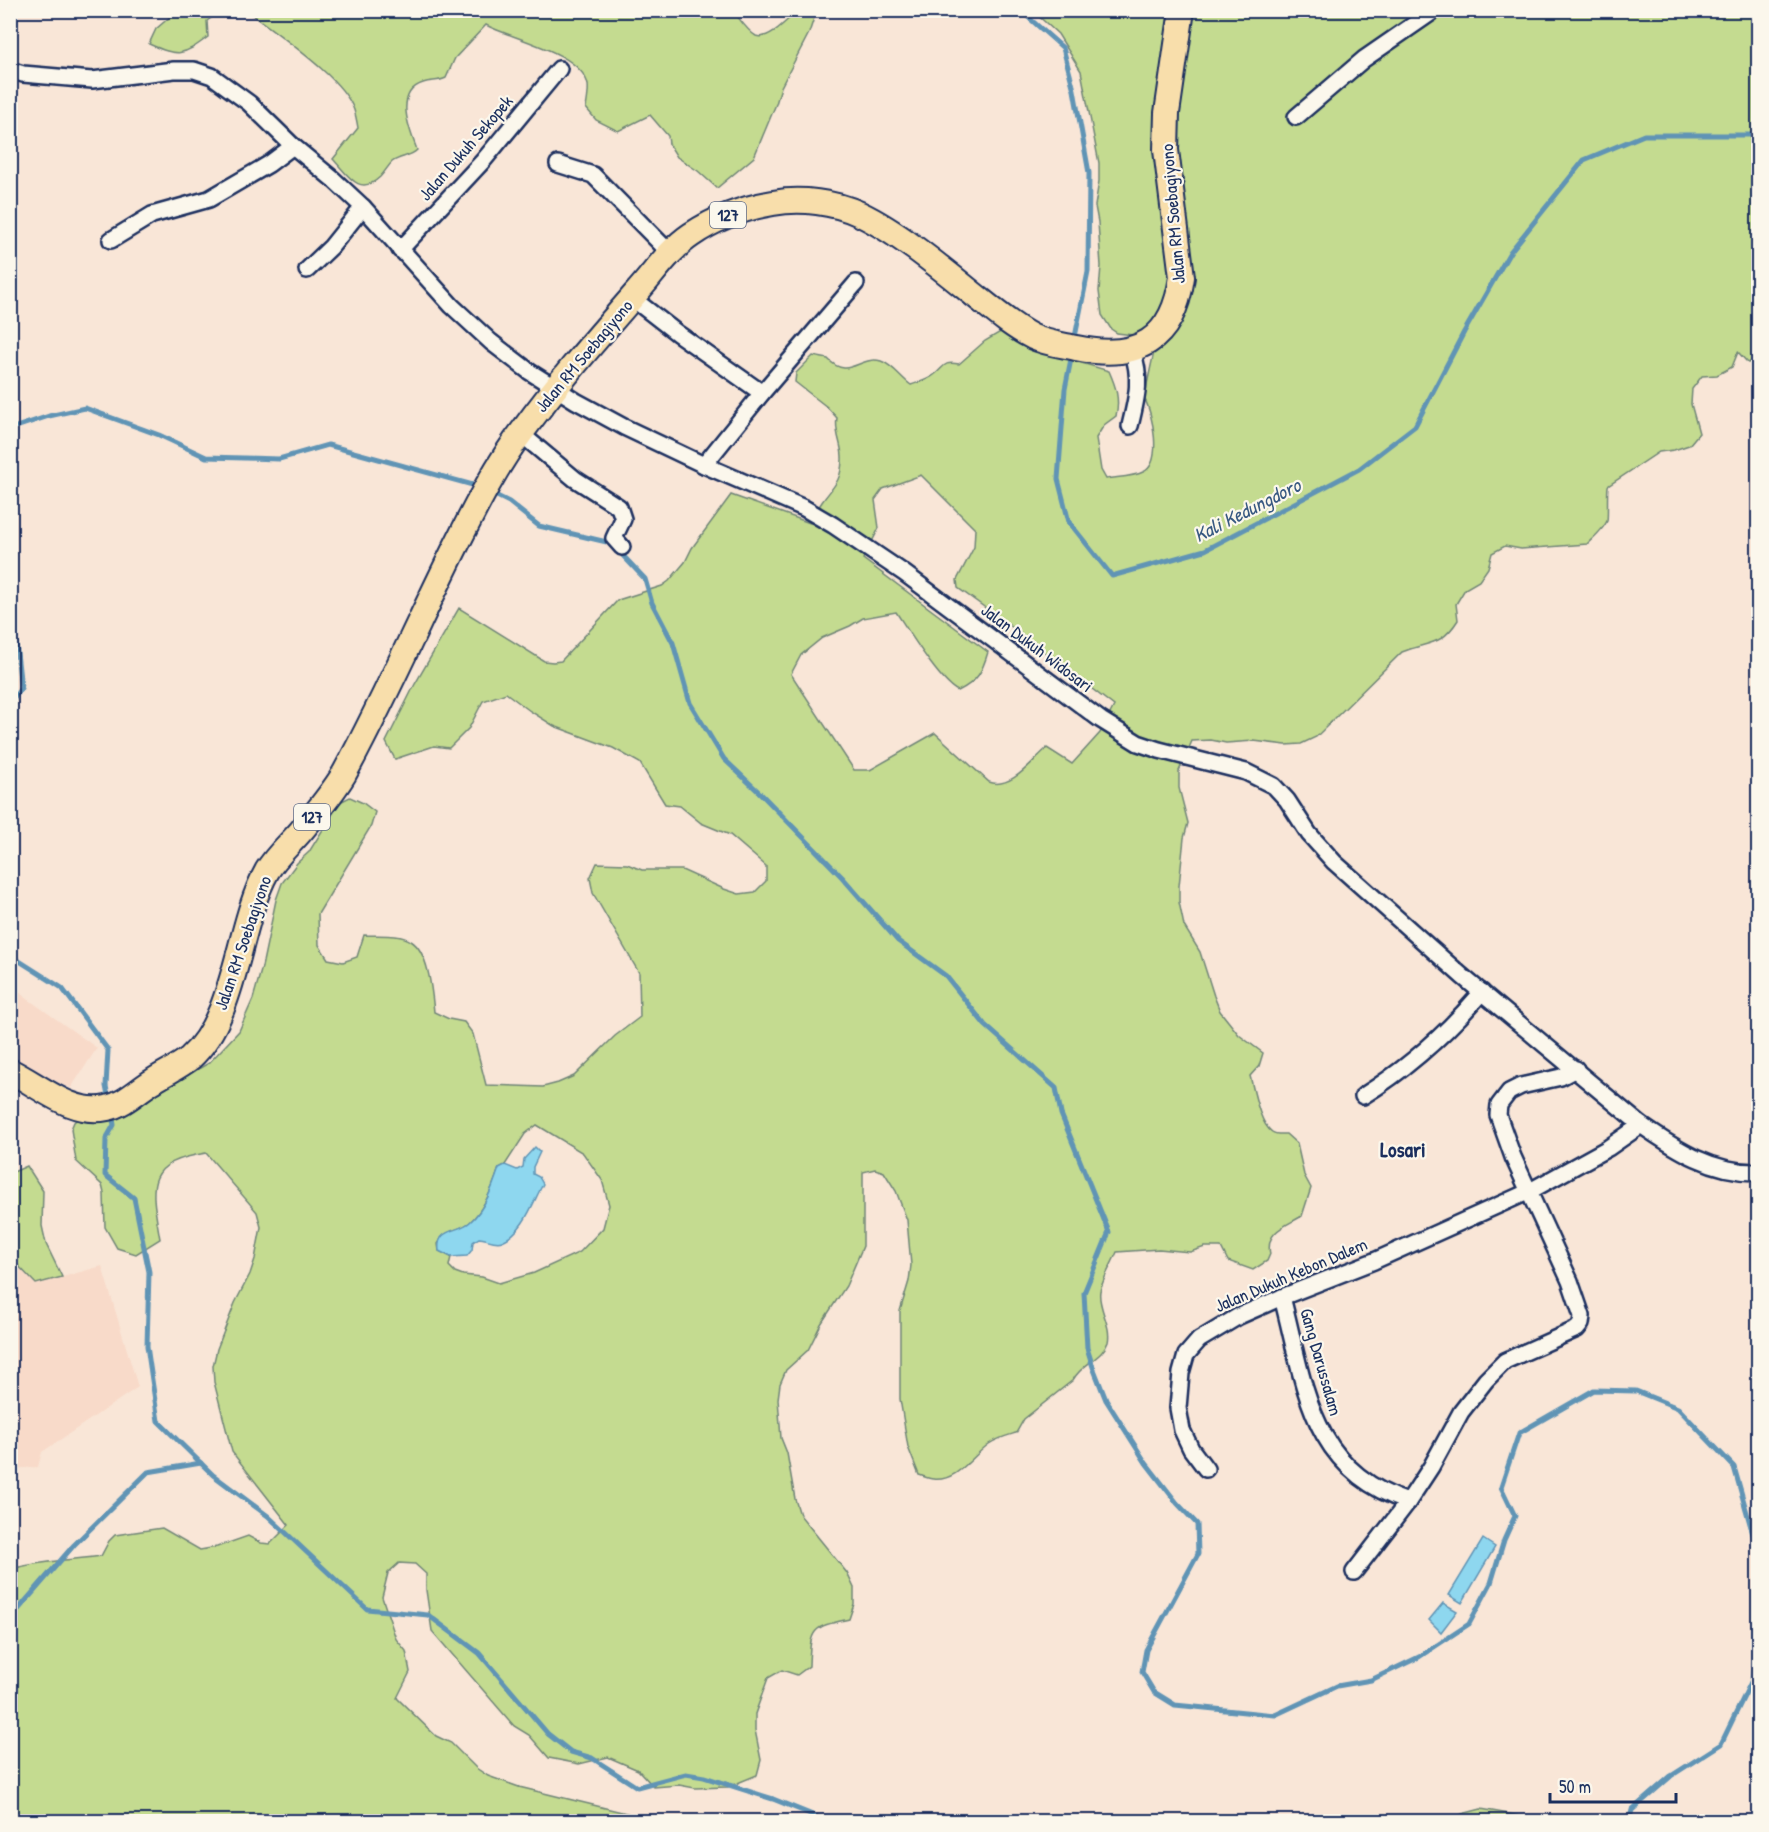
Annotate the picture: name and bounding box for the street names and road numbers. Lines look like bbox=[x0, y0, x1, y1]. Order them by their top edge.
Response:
street label: Jalan Dukuh Sekopek bbox=[413, 89, 519, 206]
street label: Jalan RM Soebagiyono bbox=[1154, 143, 1191, 285]
road number: 127 bbox=[710, 202, 746, 228]
street label: Jalan RM Soebagiyono bbox=[529, 294, 638, 417]
street label: Jalan Dukuh Widosari bbox=[976, 597, 1098, 698]
road number: 127 bbox=[294, 804, 330, 830]
street label: Jalan RM Soebagiyono bbox=[208, 872, 277, 1013]
street label: Jalan Dukuh Kebon Dalem bbox=[1211, 1231, 1371, 1318]
street label: Gang Darussalam bbox=[1294, 1305, 1349, 1419]

